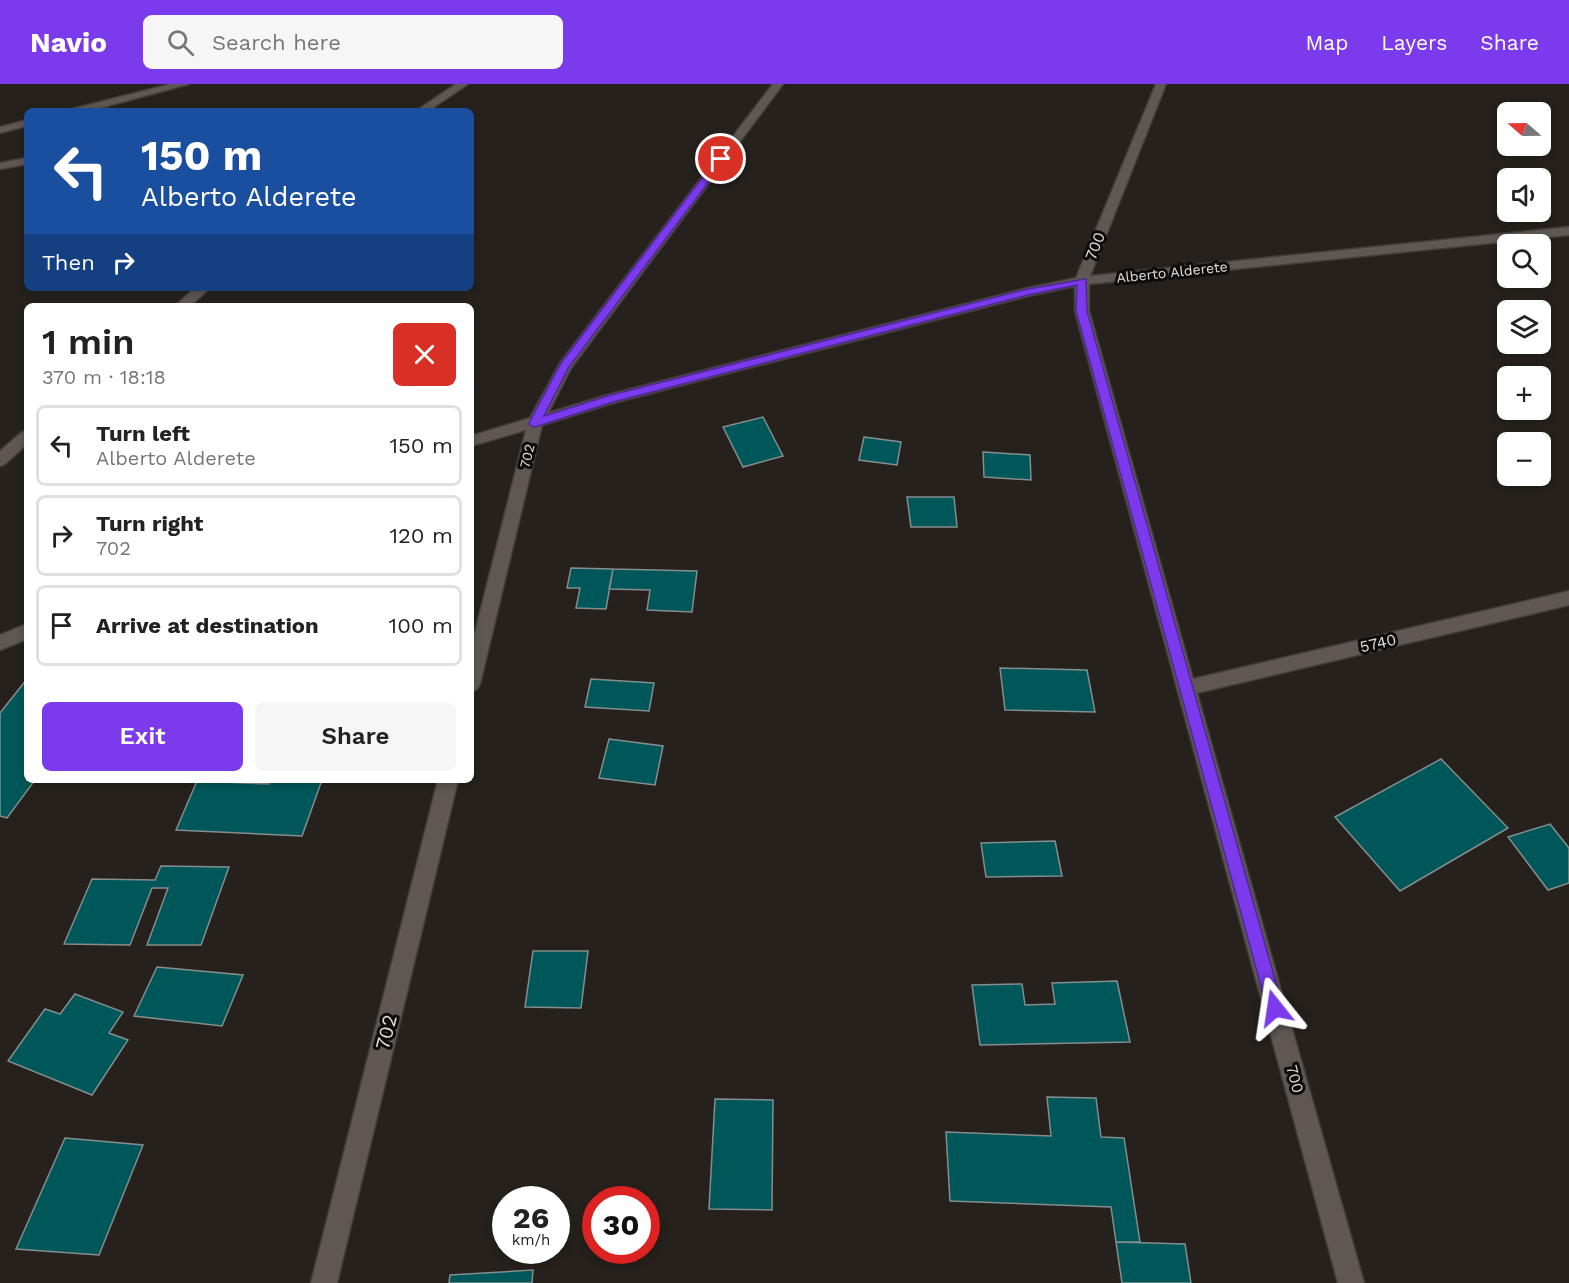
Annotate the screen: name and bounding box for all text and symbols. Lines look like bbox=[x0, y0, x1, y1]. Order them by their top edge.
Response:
search box bbox=[143, 15, 563, 69]
text: Navio bbox=[30, 26, 107, 59]
icon: search bbox=[164, 26, 197, 59]
text: Search here bbox=[212, 30, 341, 55]
text: Map bbox=[1305, 30, 1348, 55]
text: Layers bbox=[1381, 30, 1447, 55]
text: Share bbox=[1480, 30, 1539, 55]
north arrow bbox=[1497, 102, 1551, 156]
map controls bbox=[1497, 102, 1551, 486]
text: 150 m bbox=[141, 131, 262, 180]
icon: left bbox=[42, 132, 120, 210]
pin bbox=[695, 133, 746, 184]
icon: arrive bbox=[704, 142, 737, 175]
button: sound bbox=[1497, 168, 1551, 222]
text: Alberto Alderete bbox=[141, 181, 357, 213]
street label: 700 bbox=[1081, 229, 1109, 263]
button: search bbox=[1497, 234, 1551, 288]
icon: right bbox=[107, 246, 140, 279]
text: Then bbox=[42, 250, 95, 275]
street label: Alberto Alderete bbox=[1116, 258, 1228, 286]
button: layers bbox=[1497, 300, 1551, 354]
text: 1 min bbox=[42, 321, 134, 363]
button: close bbox=[393, 323, 456, 386]
text: 370 m · 18:18 bbox=[42, 365, 166, 389]
button: + bbox=[1497, 366, 1551, 420]
text: Turn left bbox=[96, 421, 190, 446]
icon: left bbox=[45, 429, 78, 462]
button: − bbox=[1497, 432, 1551, 486]
text: 150 m bbox=[389, 433, 453, 458]
street label: 702 bbox=[516, 442, 538, 470]
text: Alberto Alderete bbox=[96, 446, 256, 470]
text: Turn right bbox=[96, 511, 203, 536]
icon: right bbox=[45, 519, 78, 552]
text: 120 m bbox=[389, 523, 453, 548]
text: 702 bbox=[96, 536, 131, 560]
icon: arrive bbox=[45, 609, 78, 642]
text: Arrive at destination bbox=[96, 613, 319, 638]
text: 100 m bbox=[389, 613, 453, 638]
street label: 5740 bbox=[1358, 630, 1398, 656]
button: Exit bbox=[42, 702, 243, 771]
button: Share bbox=[255, 702, 456, 771]
position arrow bbox=[1243, 976, 1307, 1040]
street label: 702 bbox=[370, 1012, 402, 1052]
street label: 700 bbox=[1282, 1063, 1308, 1095]
speed limit sign: 30 bbox=[582, 1186, 660, 1264]
text: 26 bbox=[513, 1200, 549, 1235]
text: km/h bbox=[512, 1231, 550, 1249]

